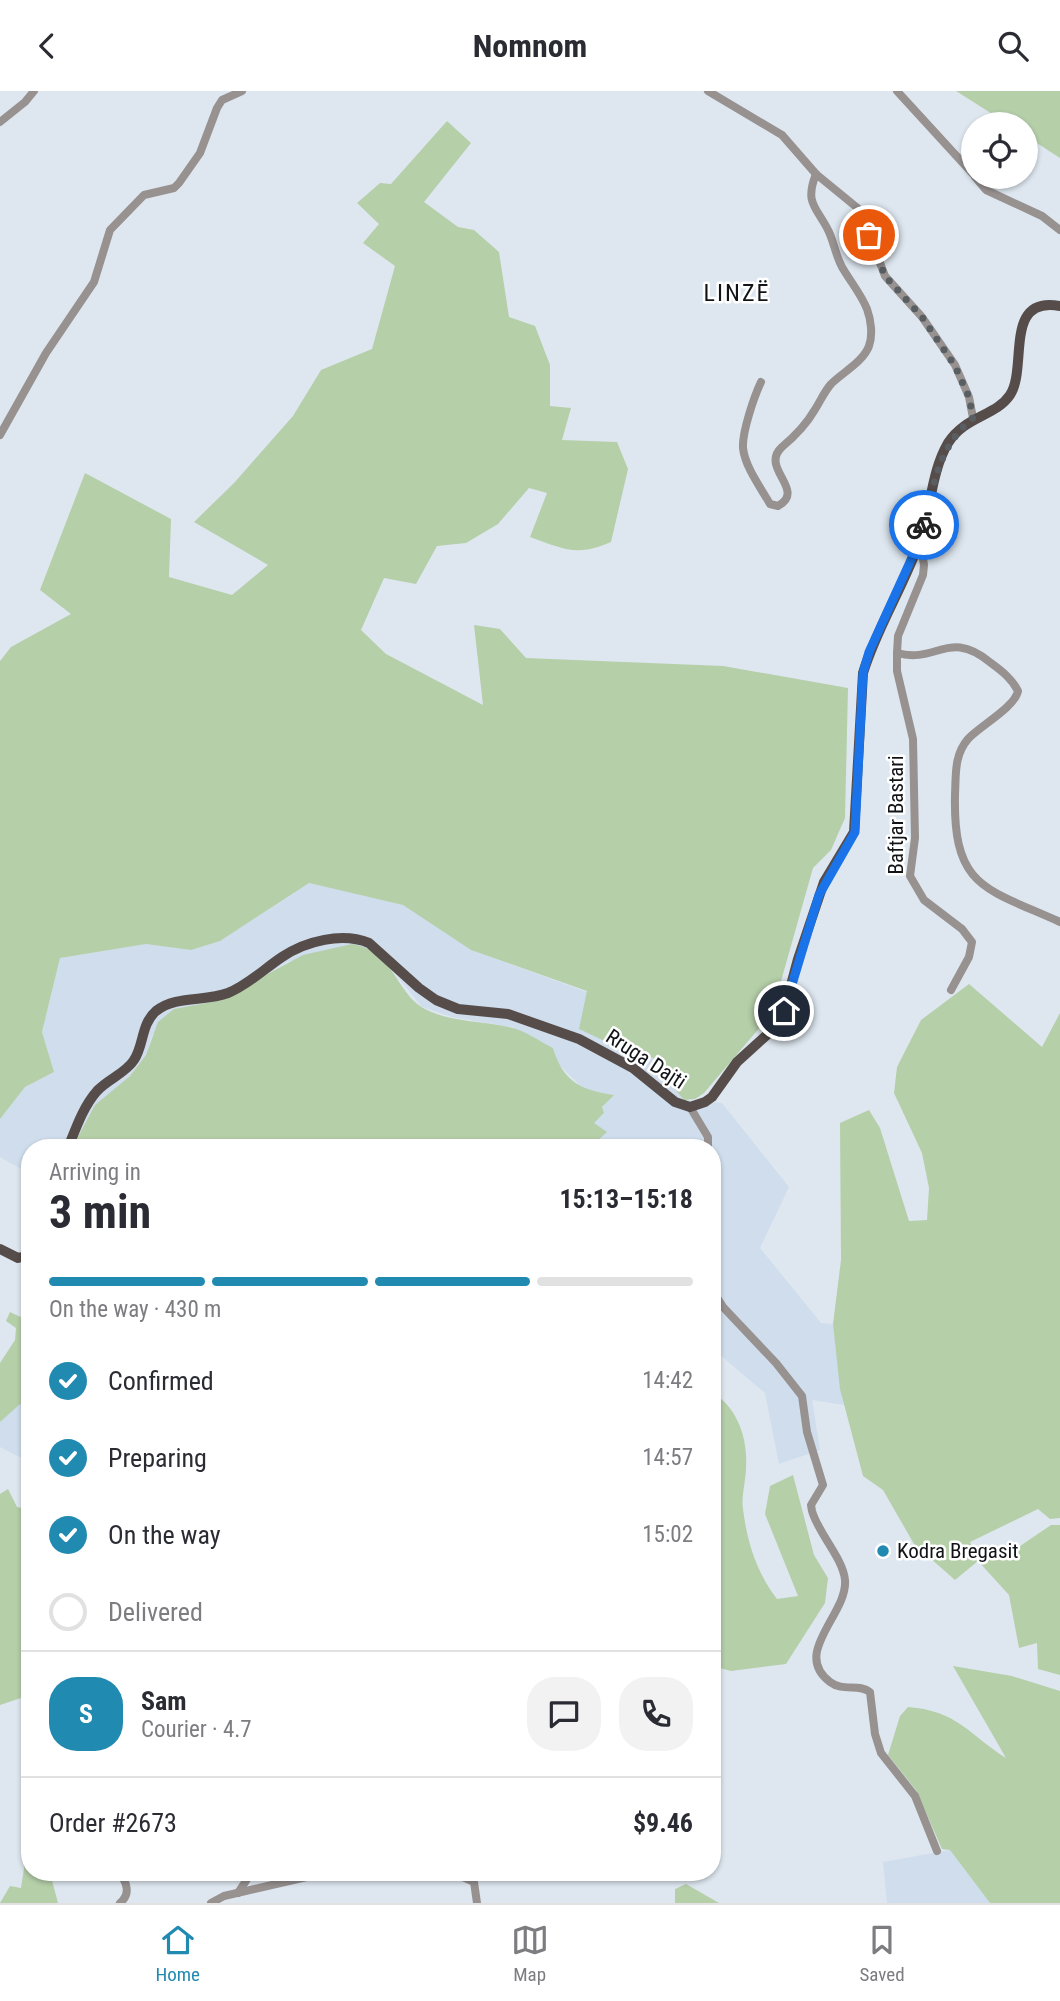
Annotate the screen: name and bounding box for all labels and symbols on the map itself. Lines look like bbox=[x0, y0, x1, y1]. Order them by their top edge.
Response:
pin bbox=[839, 205, 899, 265]
district label: LINZË bbox=[704, 279, 770, 307]
courier bbox=[889, 490, 959, 560]
street label: Baftjar Bastari bbox=[884, 756, 908, 874]
pin bbox=[754, 981, 814, 1041]
street label: Rruga Dajti bbox=[601, 1024, 691, 1094]
place label: Kodra Bregasit bbox=[897, 1539, 1019, 1563]
marker: Kodra Bregasit bbox=[875, 1543, 891, 1559]

